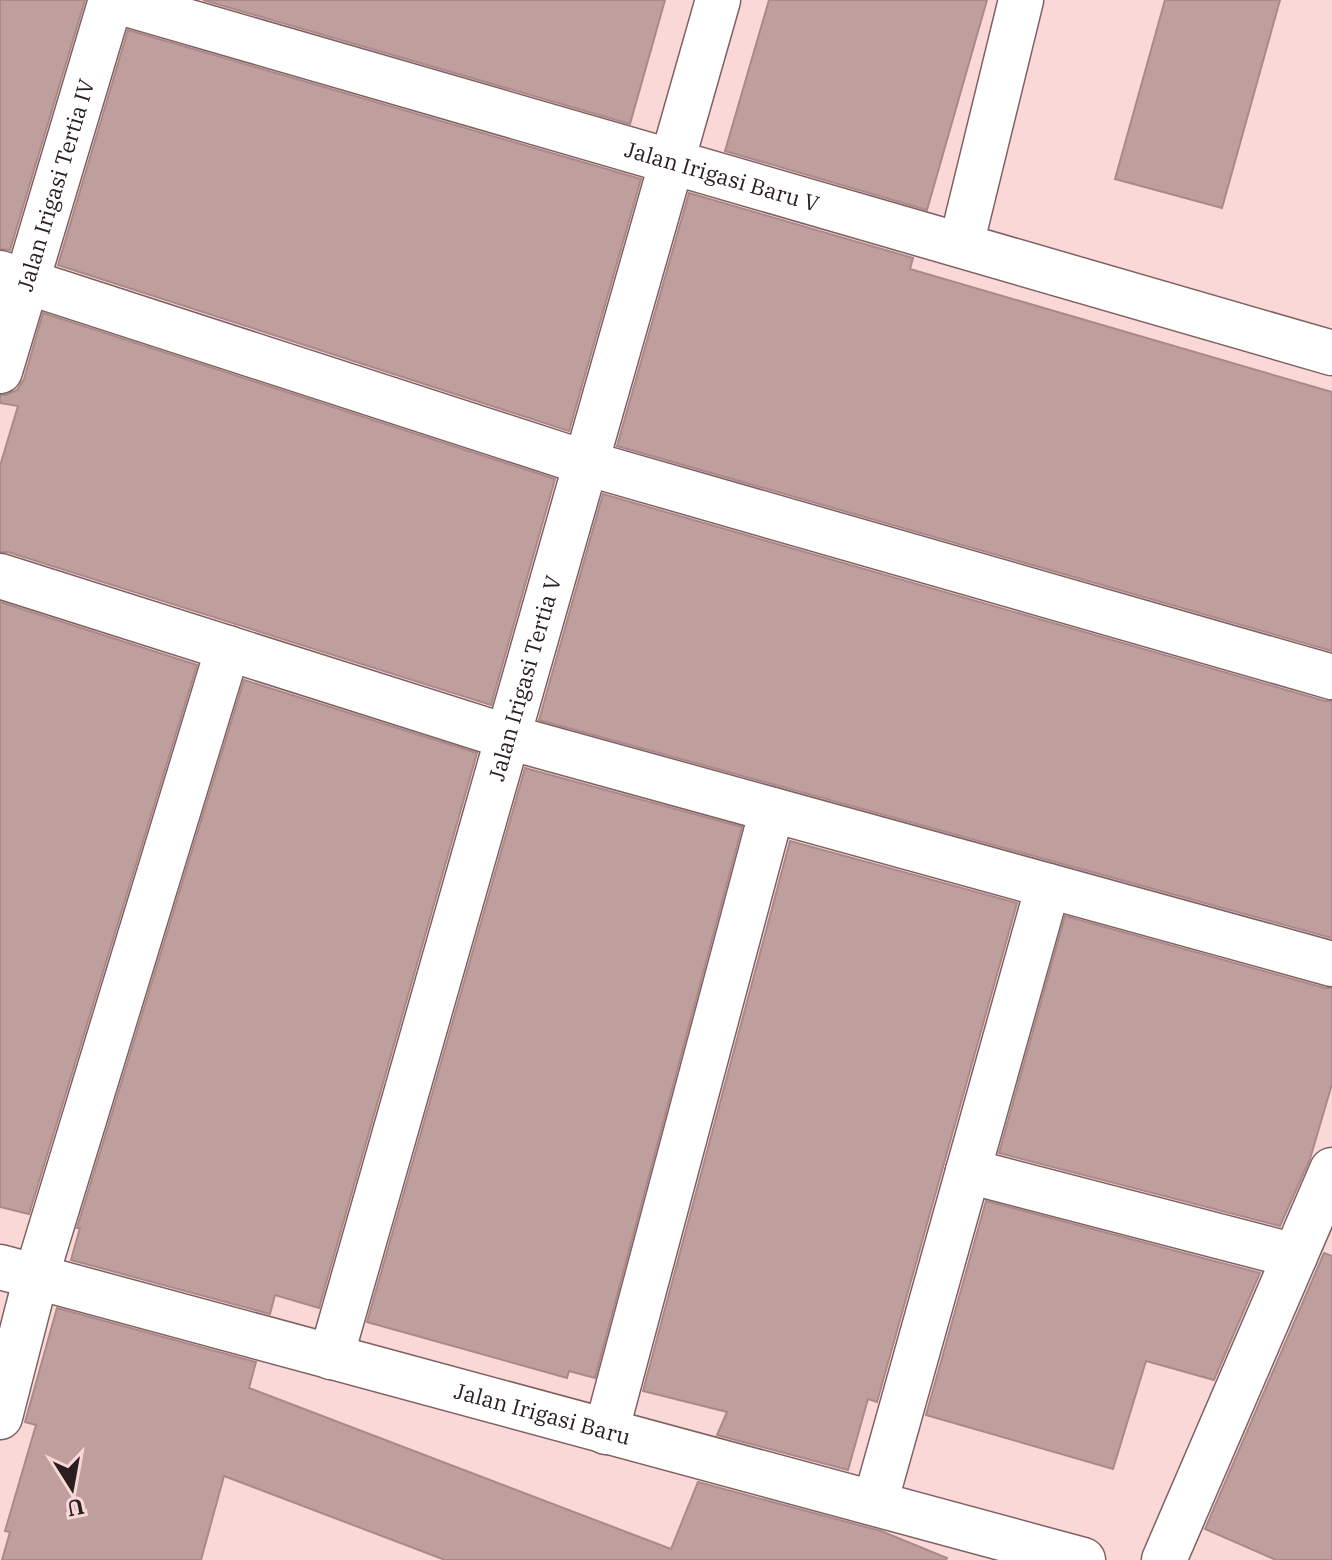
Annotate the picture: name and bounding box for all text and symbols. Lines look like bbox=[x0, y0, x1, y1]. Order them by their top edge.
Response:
street label: Jalan Irigasi Tertia IV bbox=[10, 75, 101, 295]
street label: Jalan Irigasi Baru V bbox=[622, 134, 823, 218]
street label: Jalan Irigasi Tertia V bbox=[481, 571, 567, 784]
street label: Jalan Irigasi Baru bbox=[451, 1376, 634, 1451]
north arrow bbox=[32, 1448, 112, 1528]
text: U bbox=[65, 1492, 87, 1524]

